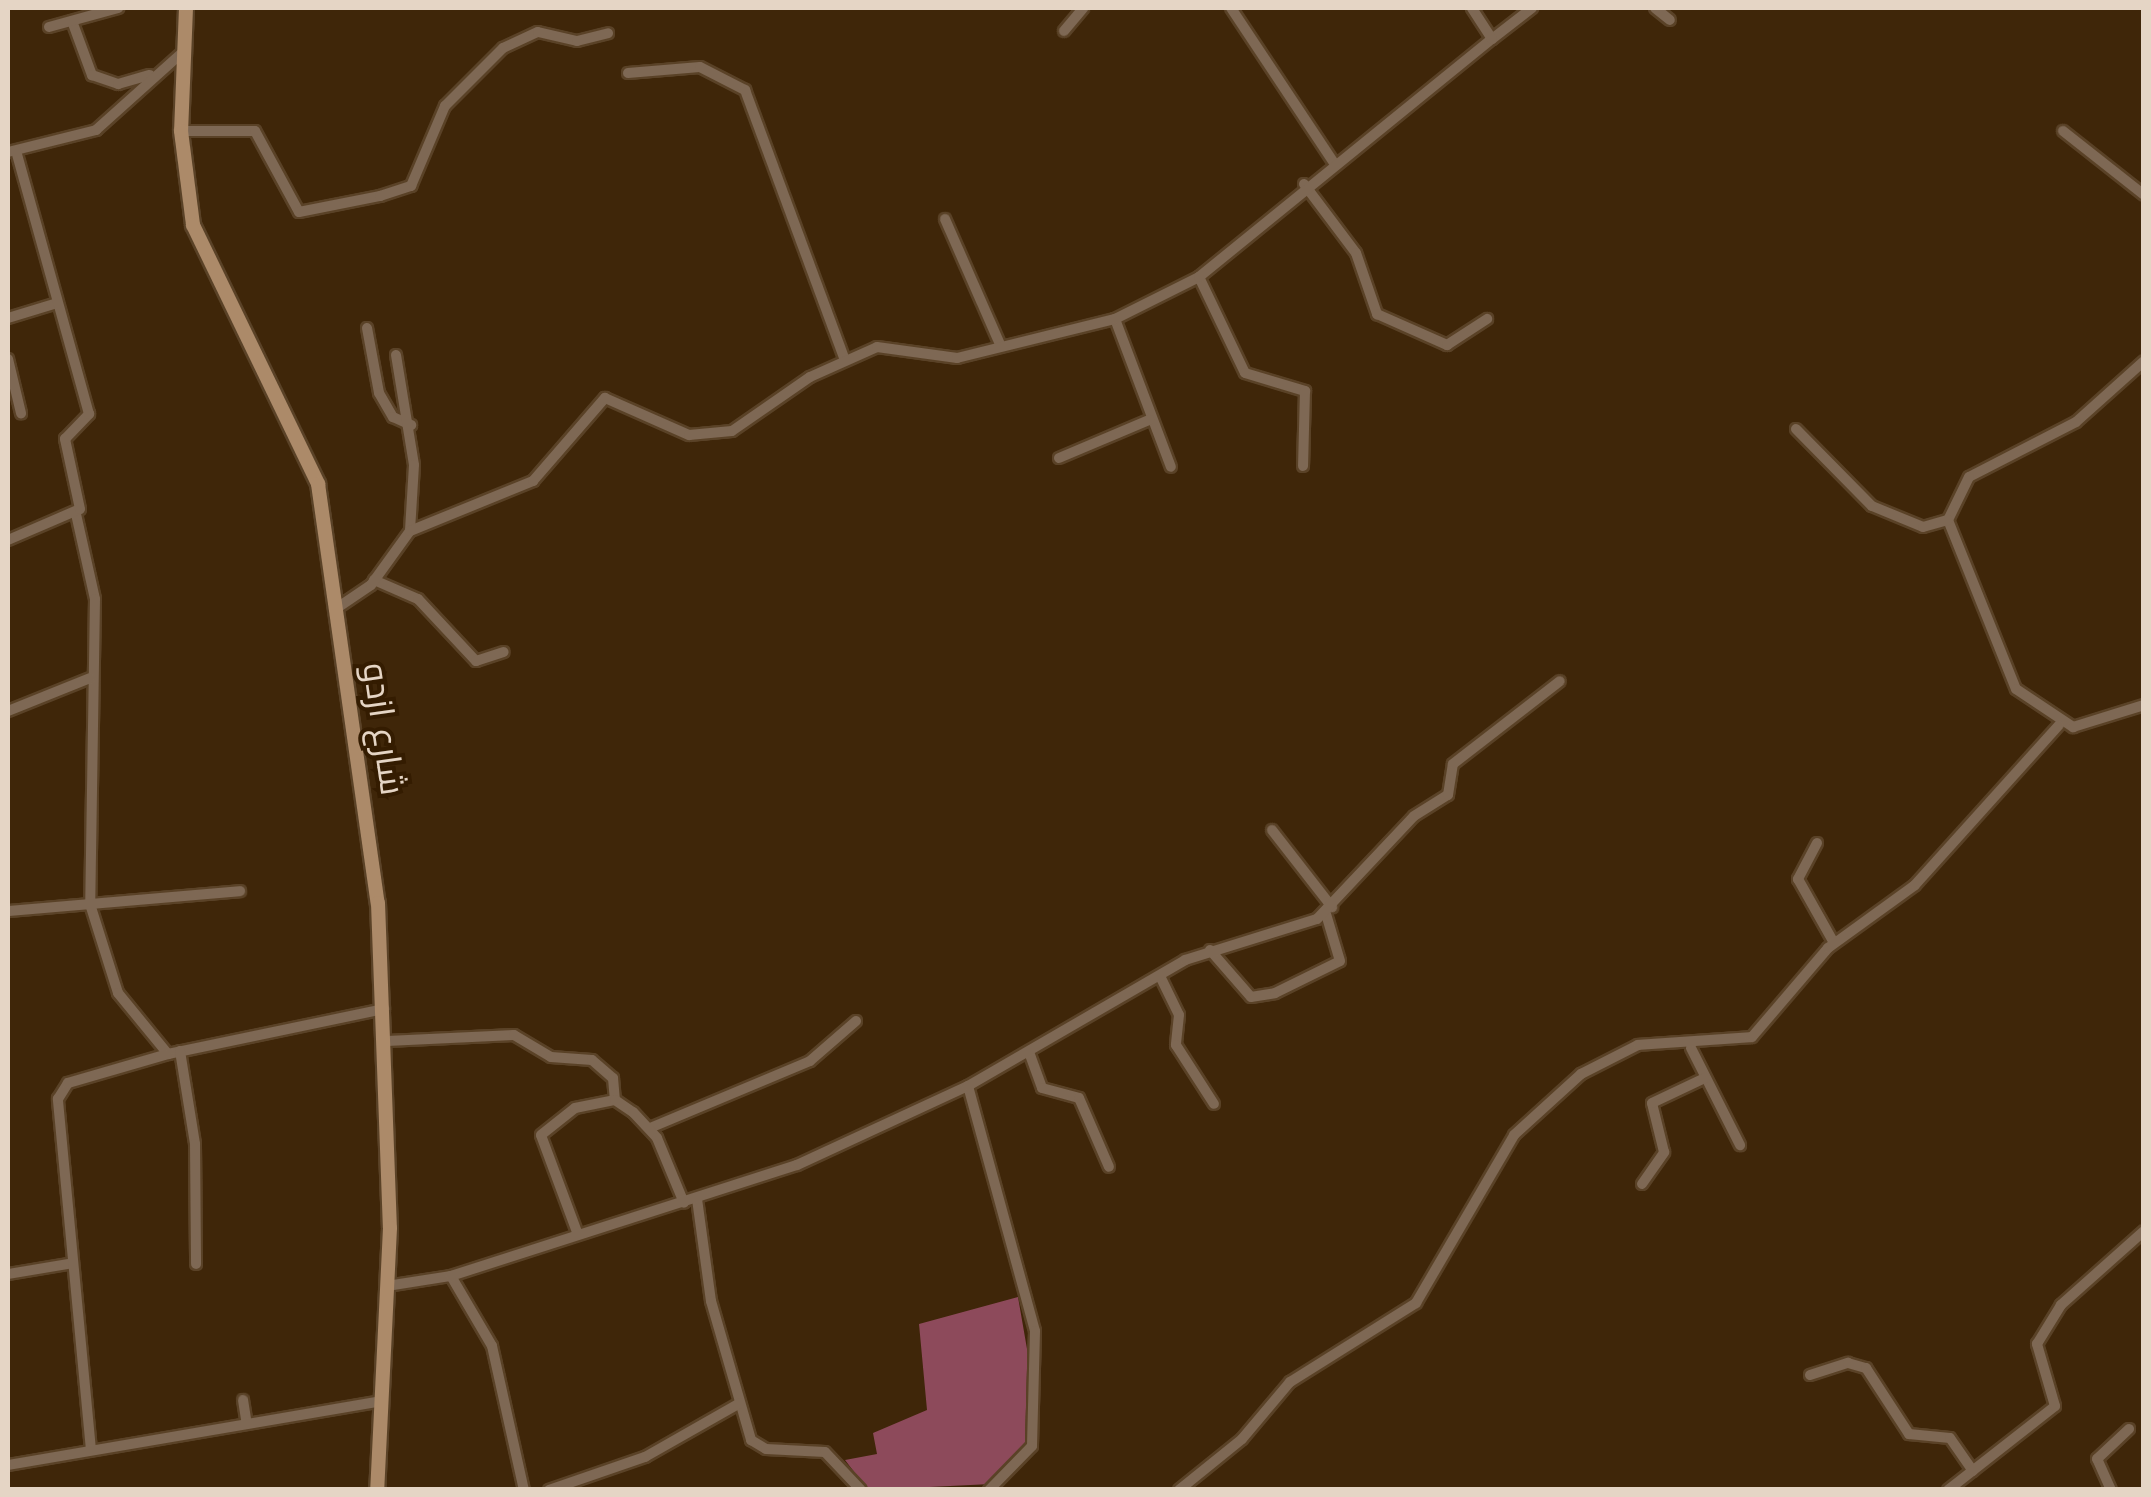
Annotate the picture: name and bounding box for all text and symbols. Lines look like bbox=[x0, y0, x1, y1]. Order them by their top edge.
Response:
street label: شارع ازدو bbox=[354, 660, 414, 798]

